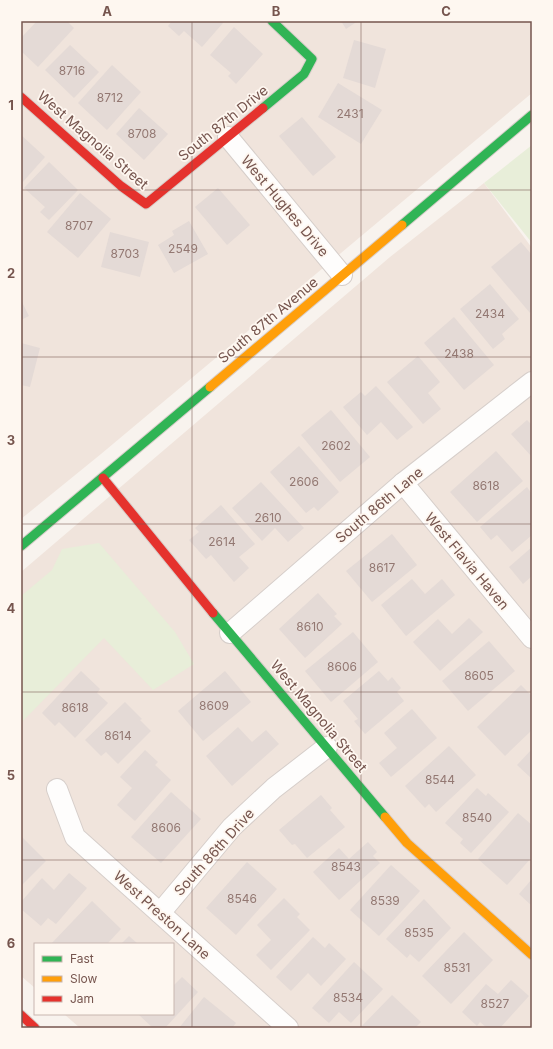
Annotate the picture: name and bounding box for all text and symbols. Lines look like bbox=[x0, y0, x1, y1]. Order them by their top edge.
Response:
text: A bbox=[102, 3, 112, 19]
text: B bbox=[272, 3, 281, 19]
text: C bbox=[441, 3, 451, 19]
house number: 8716 bbox=[59, 63, 85, 78]
street label: South 87th Drive bbox=[174, 81, 271, 164]
street label: West Magnolia Street bbox=[35, 87, 152, 193]
house number: 8712 bbox=[97, 90, 123, 105]
text: 1 bbox=[8, 97, 14, 113]
house number: 2431 bbox=[336, 106, 364, 121]
house number: 8708 bbox=[127, 126, 157, 141]
street label: West Hughes Drive bbox=[238, 152, 333, 260]
house number: 8707 bbox=[65, 218, 93, 233]
house number: 2549 bbox=[168, 241, 198, 256]
house number: 8703 bbox=[110, 246, 140, 261]
text: 2 bbox=[7, 265, 15, 281]
street label: South 87th Avenue bbox=[214, 273, 321, 366]
house number: 2434 bbox=[475, 306, 505, 321]
house number: 2438 bbox=[444, 346, 474, 361]
text: 3 bbox=[7, 432, 15, 448]
house number: 2602 bbox=[321, 438, 351, 453]
street label: South 86th Lane bbox=[332, 463, 426, 546]
house number: 2606 bbox=[289, 474, 319, 489]
house number: 8618 bbox=[472, 478, 500, 493]
street label: West Flavia Haven bbox=[422, 509, 513, 613]
house number: 2610 bbox=[254, 510, 282, 525]
house number: 2614 bbox=[208, 534, 236, 549]
house number: 8617 bbox=[369, 560, 395, 575]
text: 4 bbox=[7, 600, 16, 616]
house number: 8610 bbox=[296, 619, 324, 634]
street label: West Magnolia Street bbox=[268, 656, 371, 775]
house number: 8606 bbox=[327, 659, 357, 674]
house number: 8605 bbox=[464, 668, 494, 683]
house number: 8609 bbox=[199, 698, 229, 713]
house number: 8618 bbox=[61, 700, 89, 715]
house number: 8614 bbox=[104, 728, 132, 743]
text: 5 bbox=[7, 767, 15, 783]
house number: 8544 bbox=[425, 772, 455, 787]
street label: South 86th Drive bbox=[170, 805, 257, 899]
house number: 8540 bbox=[462, 810, 492, 825]
house number: 8606 bbox=[151, 820, 181, 835]
house number: 8543 bbox=[331, 859, 361, 874]
street label: West Preston Lane bbox=[111, 867, 214, 962]
house number: 8546 bbox=[227, 891, 257, 906]
house number: 8539 bbox=[370, 893, 400, 908]
house number: 8535 bbox=[404, 925, 434, 940]
text: 6 bbox=[7, 935, 15, 951]
legend bbox=[34, 943, 174, 1015]
text: Fast bbox=[70, 951, 94, 966]
house number: 8531 bbox=[443, 960, 471, 975]
text: Slow bbox=[70, 971, 98, 986]
house number: 8534 bbox=[333, 990, 363, 1005]
text: Jam bbox=[70, 991, 94, 1006]
house number: 8527 bbox=[481, 996, 510, 1011]

